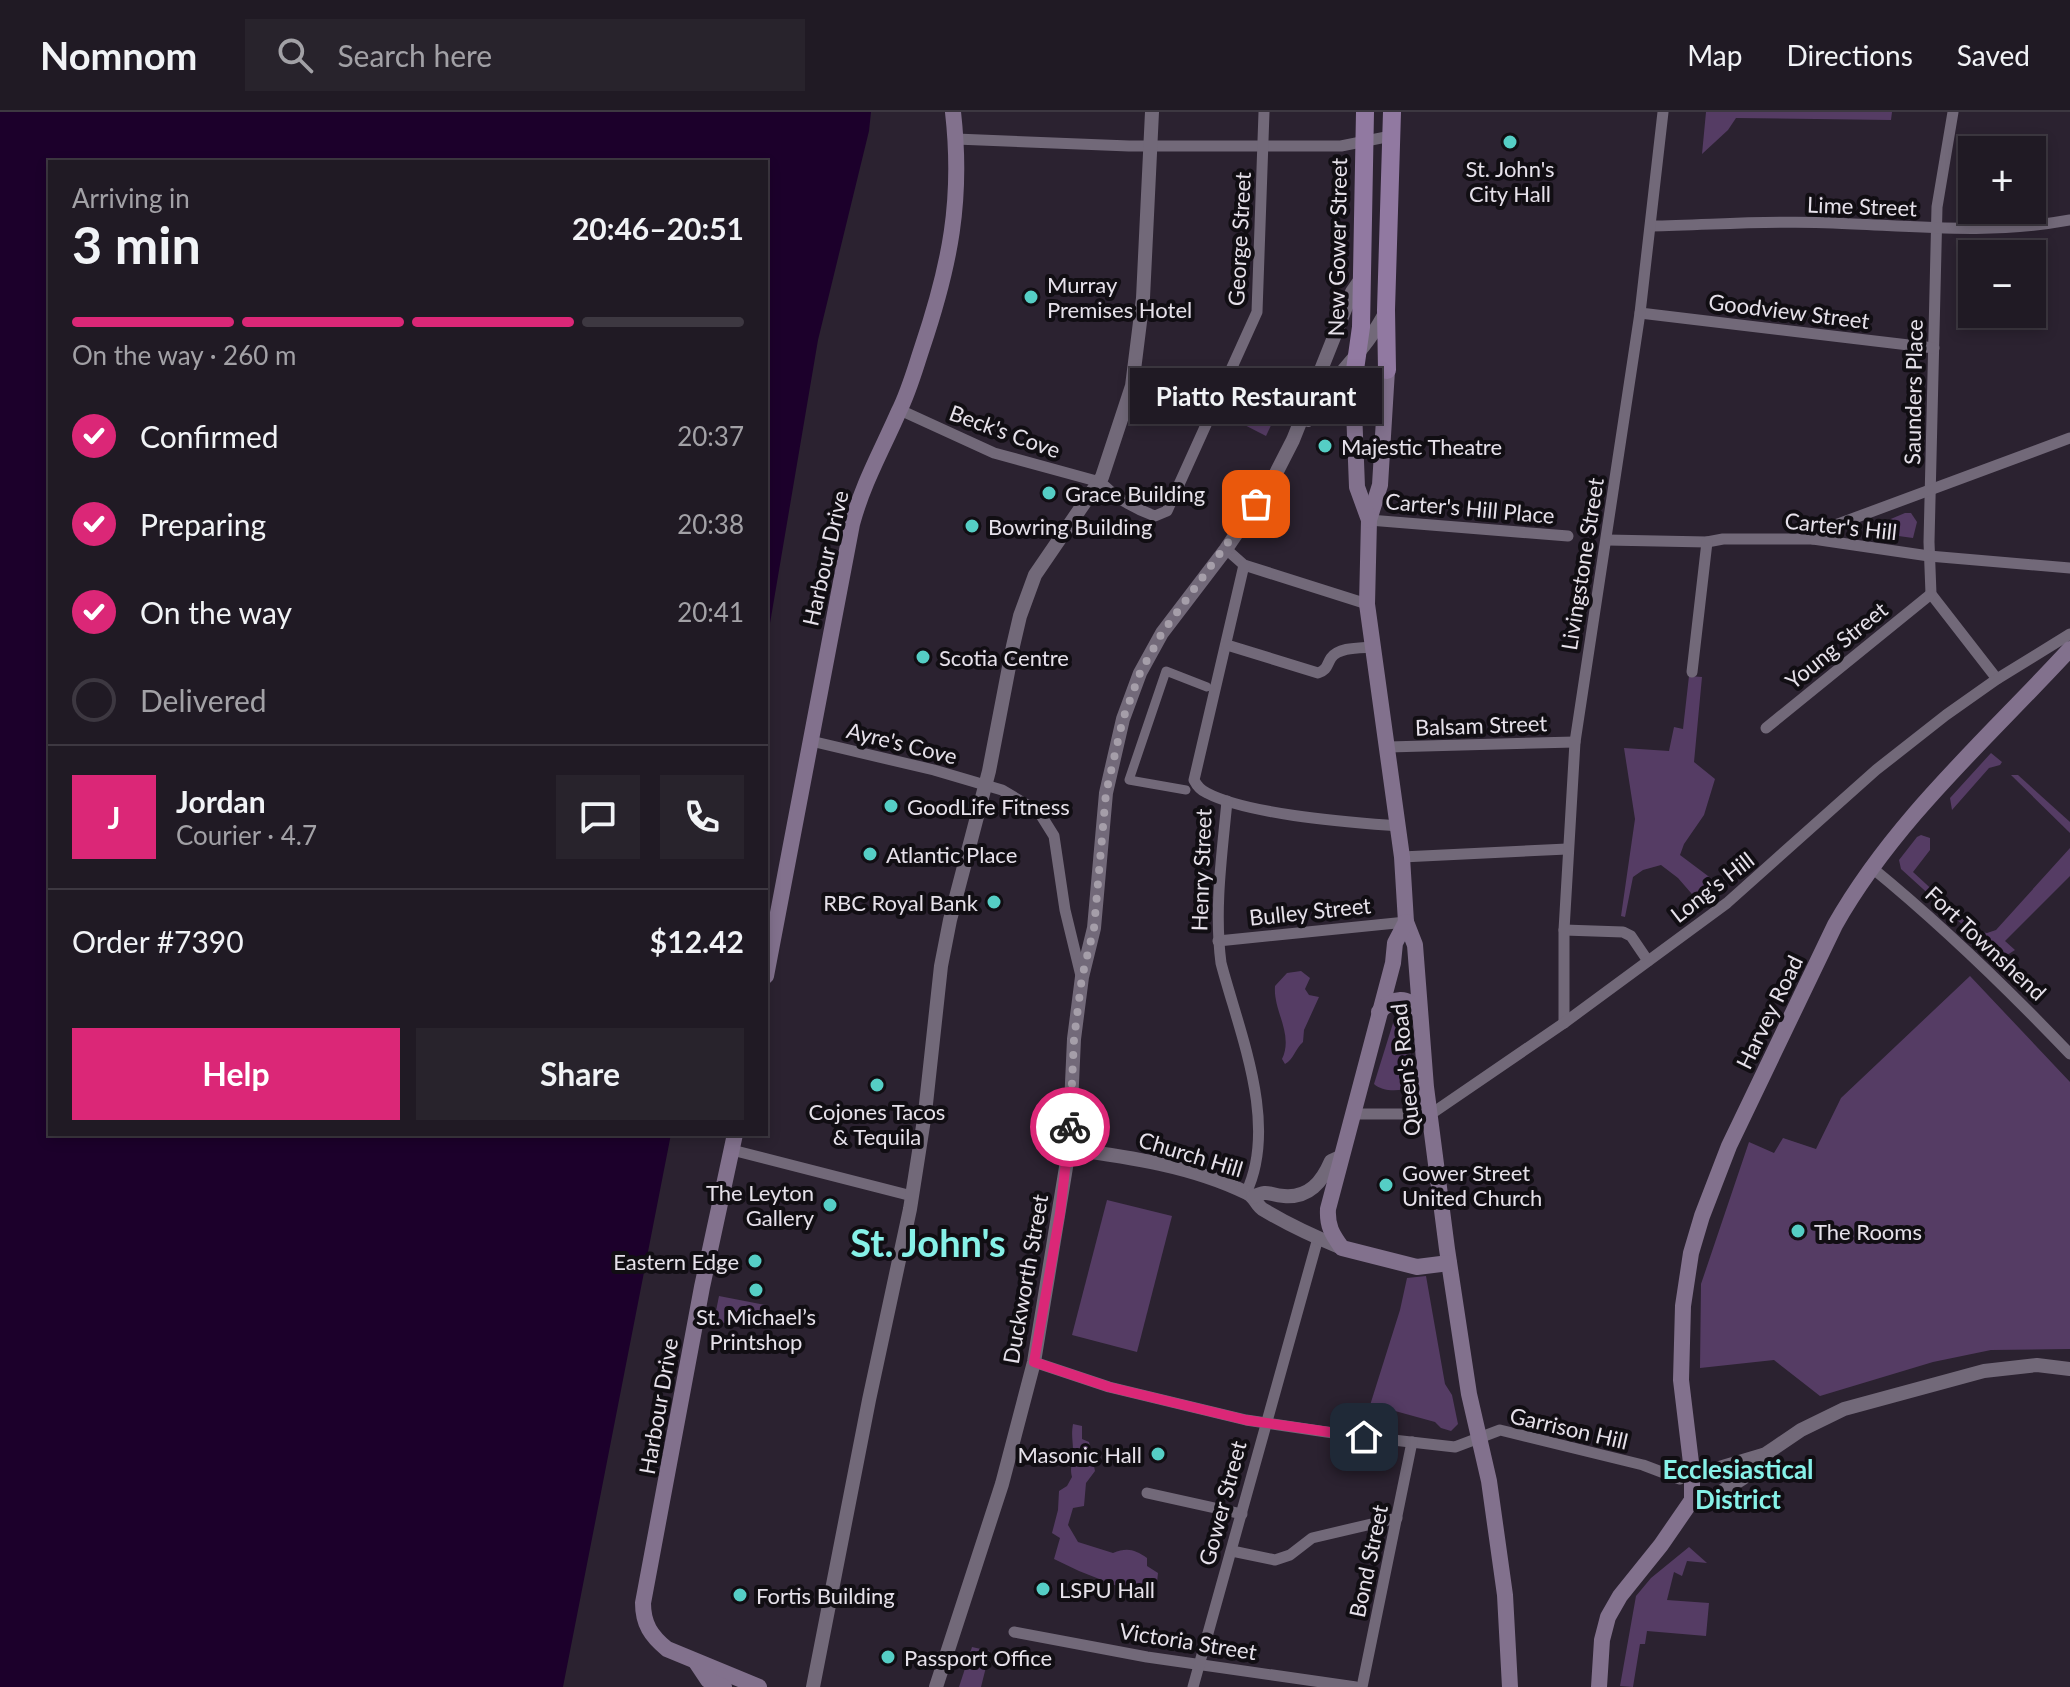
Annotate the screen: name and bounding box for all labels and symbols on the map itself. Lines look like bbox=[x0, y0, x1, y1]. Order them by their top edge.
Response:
marker: St. John's City Hall bbox=[1501, 133, 1519, 151]
place label: St. John's City Hall bbox=[1465, 155, 1555, 207]
street label: New Gower Street bbox=[1322, 157, 1352, 336]
street label: George Street bbox=[1222, 171, 1256, 307]
street label: Lime Street bbox=[1807, 191, 1917, 221]
place label: Murray Premises Hotel bbox=[1047, 271, 1192, 323]
marker: Murray Premises Hotel bbox=[1022, 288, 1040, 306]
street label: Goodview Street bbox=[1707, 288, 1871, 334]
street label: Saunders Place bbox=[1898, 319, 1928, 465]
callout: Piatto Restaurant bbox=[1130, 368, 1382, 424]
street label: Beck's Cove bbox=[946, 398, 1064, 464]
place label: Majestic Theatre bbox=[1341, 433, 1502, 460]
marker: Majestic Theatre bbox=[1316, 437, 1334, 455]
pin bbox=[1222, 470, 1290, 538]
street label: Livingstone Street bbox=[1555, 476, 1609, 652]
place label: Grace Building bbox=[1065, 480, 1205, 507]
marker: Grace Building bbox=[1040, 484, 1058, 502]
street label: Carter's Hill Place bbox=[1384, 487, 1556, 529]
street label: Harbour Drive bbox=[796, 488, 854, 628]
street label: Carter's Hill bbox=[1783, 507, 1899, 545]
place label: Bowring Building bbox=[988, 513, 1152, 540]
marker: Bowring Building bbox=[963, 517, 981, 535]
street label: Young Street bbox=[1780, 596, 1893, 694]
place label: Scotia Centre bbox=[939, 644, 1069, 671]
marker: Scotia Centre bbox=[914, 648, 932, 666]
street label: Balsam Street bbox=[1414, 709, 1548, 741]
street label: Ayre's Cove bbox=[844, 716, 960, 770]
place label: GoodLife Fitness bbox=[907, 793, 1070, 820]
marker: GoodLife Fitness bbox=[882, 797, 900, 815]
street label: Henry Street bbox=[1185, 808, 1217, 932]
place label: Atlantic Place bbox=[886, 841, 1017, 868]
marker: Atlantic Place bbox=[861, 845, 879, 863]
street label: Long's Hill bbox=[1665, 846, 1759, 928]
street label: Fort Townshend bbox=[1920, 880, 2052, 1006]
place label: RBC Royal Bank bbox=[823, 889, 979, 916]
street label: Bulley Street bbox=[1248, 891, 1372, 931]
marker: RBC Royal Bank bbox=[985, 893, 1003, 911]
street label: Harvey Road bbox=[1730, 951, 1808, 1073]
street label: Queen's Road bbox=[1385, 1002, 1425, 1138]
marker: Cojones Tacos & Tequila bbox=[868, 1076, 886, 1094]
courier bbox=[1030, 1087, 1110, 1167]
place label: Cojones Tacos & Tequila bbox=[809, 1098, 945, 1150]
street label: Church Hill bbox=[1136, 1125, 1246, 1183]
place label: Gower Street United Church bbox=[1402, 1159, 1542, 1211]
marker: Gower Street United Church bbox=[1377, 1176, 1395, 1194]
place label: The Leyton Gallery bbox=[706, 1179, 815, 1231]
street label: Duckworth Street bbox=[997, 1192, 1053, 1366]
marker: The Leyton Gallery bbox=[821, 1196, 839, 1214]
place label: The Rooms bbox=[1814, 1218, 1922, 1245]
district label: St. John's bbox=[850, 1219, 1006, 1265]
marker: The Rooms bbox=[1789, 1222, 1807, 1240]
place label: Eastern Edge bbox=[613, 1248, 739, 1275]
marker: Eastern Edge bbox=[746, 1252, 764, 1270]
marker: St. Michael’s Printshop bbox=[747, 1281, 765, 1299]
place label: St. Michael’s Printshop bbox=[696, 1303, 816, 1355]
street label: Harbour Drive bbox=[633, 1336, 683, 1476]
street label: Garrison Hill bbox=[1507, 1401, 1631, 1455]
pin bbox=[1330, 1403, 1398, 1471]
street label: Gower Street bbox=[1192, 1438, 1252, 1568]
place label: Masonic Hall bbox=[1017, 1441, 1142, 1468]
marker: Masonic Hall bbox=[1149, 1445, 1167, 1463]
district label: Ecclesiastical District bbox=[1662, 1453, 1814, 1515]
street label: Bond Street bbox=[1343, 1502, 1393, 1620]
place label: LSPU Hall bbox=[1059, 1576, 1155, 1603]
marker: LSPU Hall bbox=[1034, 1580, 1052, 1598]
place label: Fortis Building bbox=[756, 1582, 895, 1609]
marker: Fortis Building bbox=[731, 1586, 749, 1604]
street label: Victoria Street bbox=[1117, 1617, 1259, 1665]
place label: Passport Office bbox=[904, 1644, 1052, 1671]
marker: Passport Office bbox=[879, 1648, 897, 1666]

